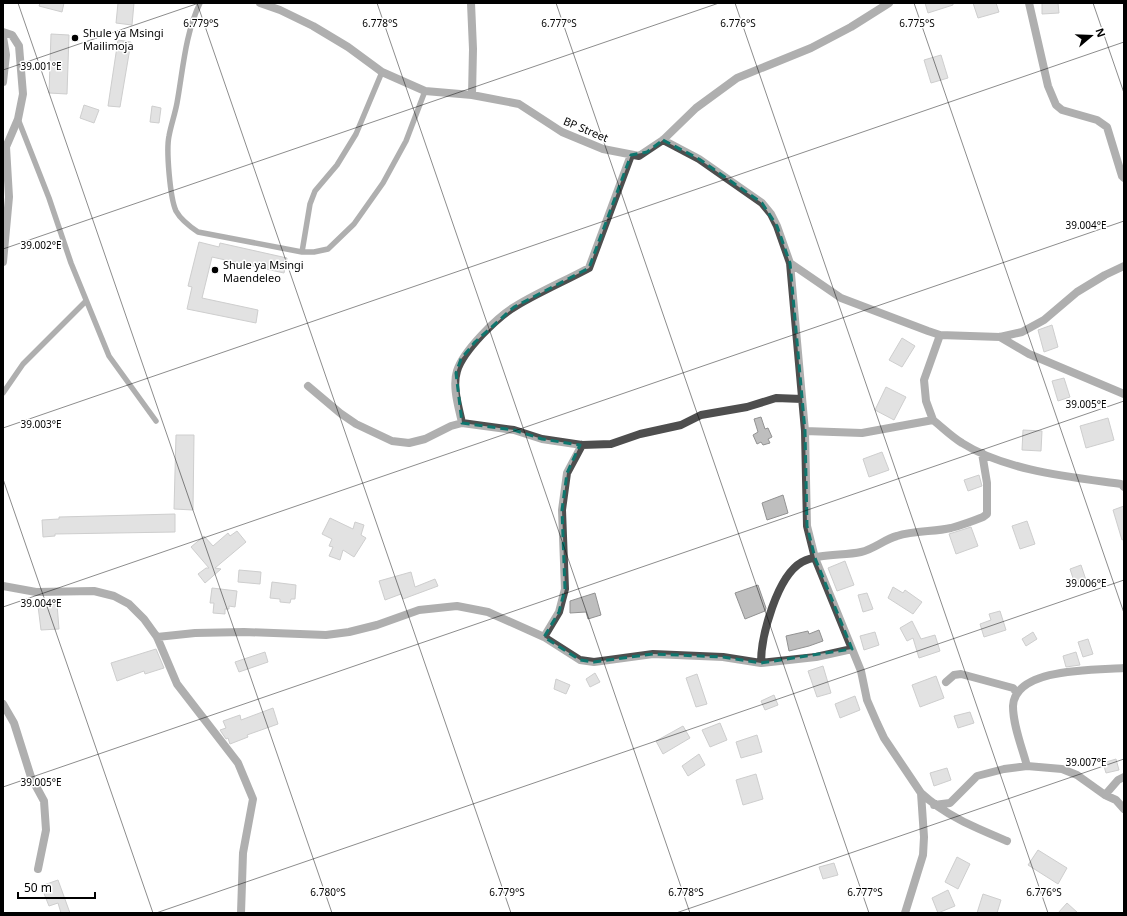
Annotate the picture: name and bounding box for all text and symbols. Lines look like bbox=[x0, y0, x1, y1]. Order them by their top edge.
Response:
text: 6.779°S bbox=[183, 16, 219, 30]
text: 6.778°S bbox=[362, 16, 398, 30]
text: 6.777°S bbox=[541, 16, 577, 30]
text: 6.776°S bbox=[720, 16, 756, 30]
text: 6.775°S bbox=[899, 16, 935, 30]
north arrow bbox=[1071, 16, 1111, 56]
place label: Shule ya Msingi Mailimoja bbox=[83, 25, 164, 53]
text: N bbox=[1092, 26, 1109, 39]
marker: Shule ya Msingi Mailimoja bbox=[70, 33, 80, 43]
text: 39.001°E bbox=[20, 59, 62, 73]
street label: BP Street bbox=[561, 113, 611, 145]
text: 39.004°E bbox=[1065, 218, 1107, 232]
text: 39.002°E bbox=[20, 238, 62, 252]
place label: Shule ya Msingi Maendeleo bbox=[223, 257, 304, 285]
marker: Shule ya Msingi Maendeleo bbox=[210, 265, 220, 275]
text: 39.005°E bbox=[1065, 397, 1107, 411]
text: 39.003°E bbox=[20, 417, 62, 431]
text: 39.006°E bbox=[1065, 576, 1107, 590]
text: 39.004°E bbox=[20, 596, 62, 610]
text: 39.007°E bbox=[1065, 755, 1107, 769]
text: 39.005°E bbox=[20, 775, 62, 789]
scale bar bbox=[18, 874, 95, 900]
text: 50 m bbox=[24, 879, 52, 896]
text: 6.780°S bbox=[310, 885, 346, 899]
text: 6.779°S bbox=[489, 885, 525, 899]
text: 6.778°S bbox=[668, 885, 704, 899]
text: 6.777°S bbox=[847, 885, 883, 899]
text: 6.776°S bbox=[1026, 885, 1062, 899]

